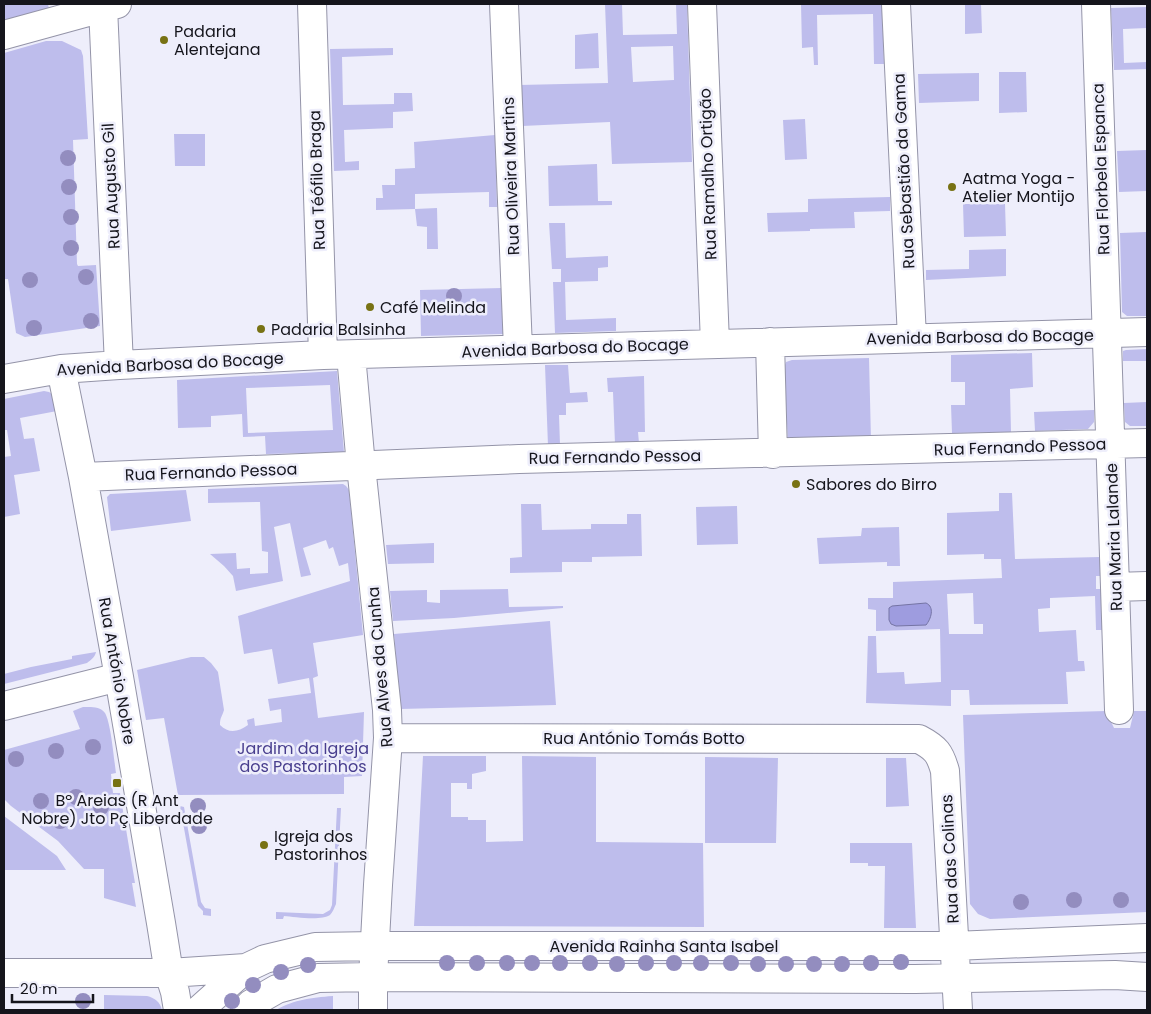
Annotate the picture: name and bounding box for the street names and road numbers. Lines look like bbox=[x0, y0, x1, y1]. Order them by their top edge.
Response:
street label: Rua Sebastião da Gama bbox=[887, 73, 921, 269]
street label: Rua Florbela Espanca bbox=[1087, 83, 1115, 255]
street label: Rua Ramalho Ortigão bbox=[694, 88, 722, 260]
street label: Rua Oliveira Martins bbox=[497, 96, 525, 256]
street label: Rua Téófilo Braga bbox=[303, 110, 331, 250]
street label: Rua Augusto Gil bbox=[96, 122, 126, 250]
street label: Avenida Barbosa do Bocage bbox=[866, 324, 1094, 350]
street label: Avenida Barbosa do Bocage bbox=[461, 333, 689, 363]
street label: Avenida Barbosa do Bocage bbox=[56, 347, 284, 381]
street label: Rua Fernando Pessoa bbox=[933, 432, 1107, 462]
street label: Rua Fernando Pessoa bbox=[529, 444, 701, 470]
street label: Rua Fernando Pessoa bbox=[124, 457, 298, 487]
street label: Rua Maria Lalande bbox=[1100, 463, 1128, 611]
street label: Rua Alves da Cunha bbox=[362, 586, 398, 748]
street label: Rua António Nobre bbox=[93, 596, 141, 746]
street label: Rua António Tomás Botto bbox=[543, 727, 745, 750]
street label: Rua das Colinas bbox=[935, 794, 965, 924]
street label: Avenida Rainha Santa Isabel bbox=[550, 935, 778, 958]

